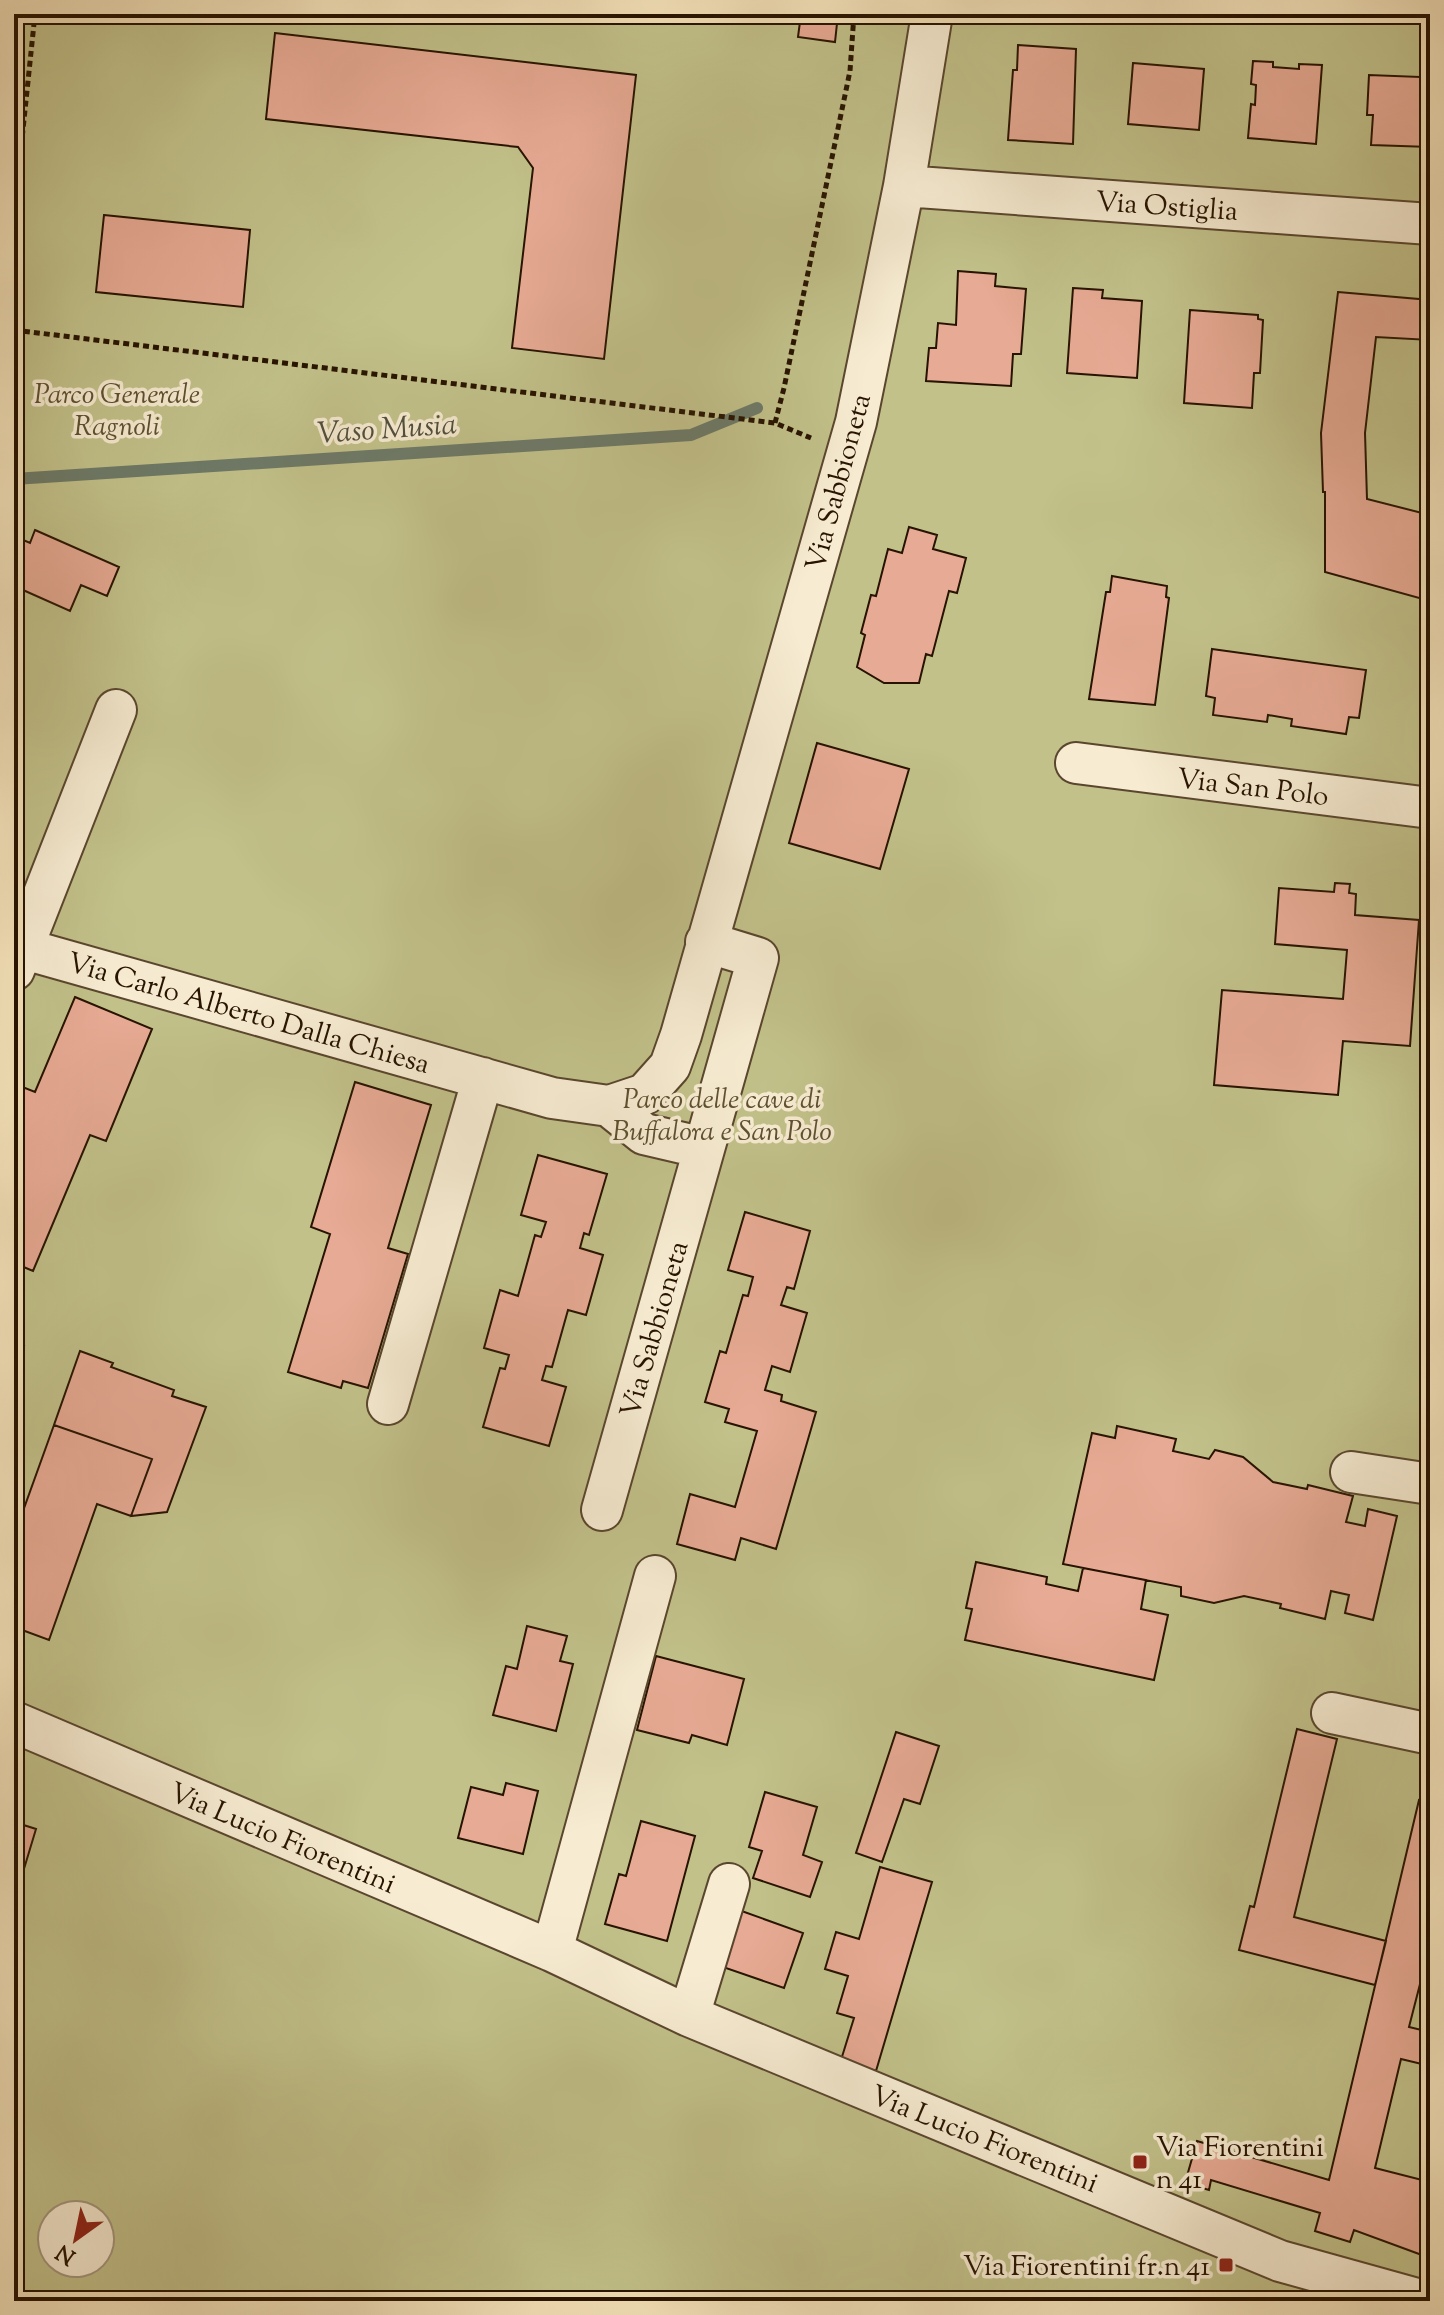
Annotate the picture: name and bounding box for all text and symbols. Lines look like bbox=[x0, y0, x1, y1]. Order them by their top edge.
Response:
street label: Via Ostiglia bbox=[1094, 183, 1239, 233]
park label: Parco Generale Ragnoli bbox=[34, 376, 200, 448]
street label: Via Sabbioneta bbox=[797, 390, 883, 576]
water label: Vaso Musia bbox=[316, 404, 458, 457]
street label: Via San Polo bbox=[1175, 760, 1331, 818]
street label: Via Carlo Alberto Dalla Chiesa bbox=[62, 944, 434, 1086]
park label: Parco delle cave di Buffalora e San Polo bbox=[612, 1081, 832, 1153]
street label: Via Sabbioneta bbox=[612, 1237, 700, 1423]
street label: Via Lucio Fiorentini bbox=[162, 1774, 401, 1906]
street label: Via Lucio Fiorentini bbox=[864, 2077, 1104, 2205]
place label: Via Fiorentini n 41 bbox=[1156, 2129, 1324, 2201]
marker: Via Fiorentini n 41 bbox=[1131, 2153, 1149, 2171]
north arrow bbox=[36, 2199, 116, 2279]
text: N bbox=[50, 2235, 83, 2271]
place label: Via Fiorentini fr.n 41 bbox=[963, 2248, 1210, 2288]
marker: Via Fiorentini fr.n 41 bbox=[1217, 2256, 1235, 2274]

